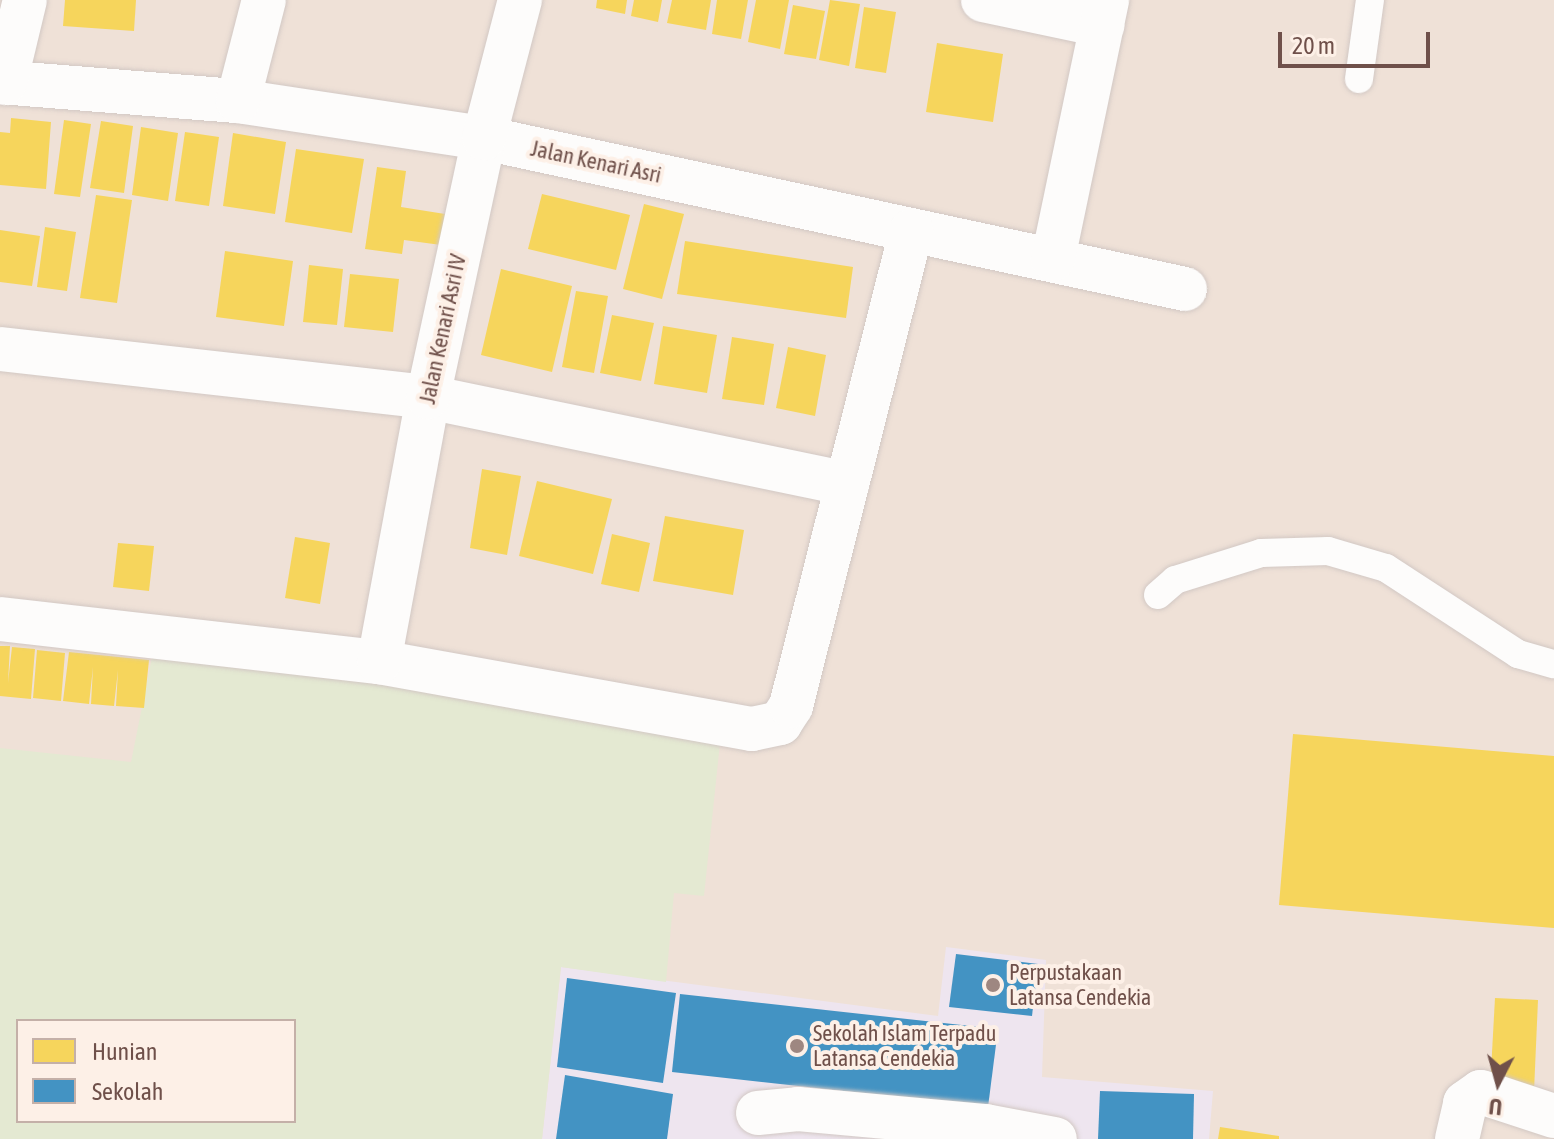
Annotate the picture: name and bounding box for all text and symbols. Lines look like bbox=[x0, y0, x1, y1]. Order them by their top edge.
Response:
scale bar bbox=[1282, 16, 1434, 66]
text: 20 m bbox=[1292, 32, 1335, 59]
street label: Jalan Kenari Asri bbox=[528, 135, 664, 189]
street label: Jalan Kenari Asri IV bbox=[414, 252, 472, 406]
place label: Perpustakaan Latansa Cendekia bbox=[1009, 959, 1151, 1010]
marker: Perpustakaan Latansa Cendekia bbox=[984, 976, 1002, 994]
legend bbox=[16, 1019, 296, 1123]
place label: Sekolah Islam Terpadu Latansa Cendekia bbox=[813, 1020, 996, 1072]
marker: Sekolah Islam Terpadu Latansa Cendekia bbox=[788, 1037, 806, 1055]
text: Hunian bbox=[92, 1038, 158, 1065]
north arrow bbox=[1458, 1043, 1538, 1123]
text: Sekolah bbox=[92, 1078, 164, 1105]
text: U bbox=[1488, 1093, 1503, 1120]

